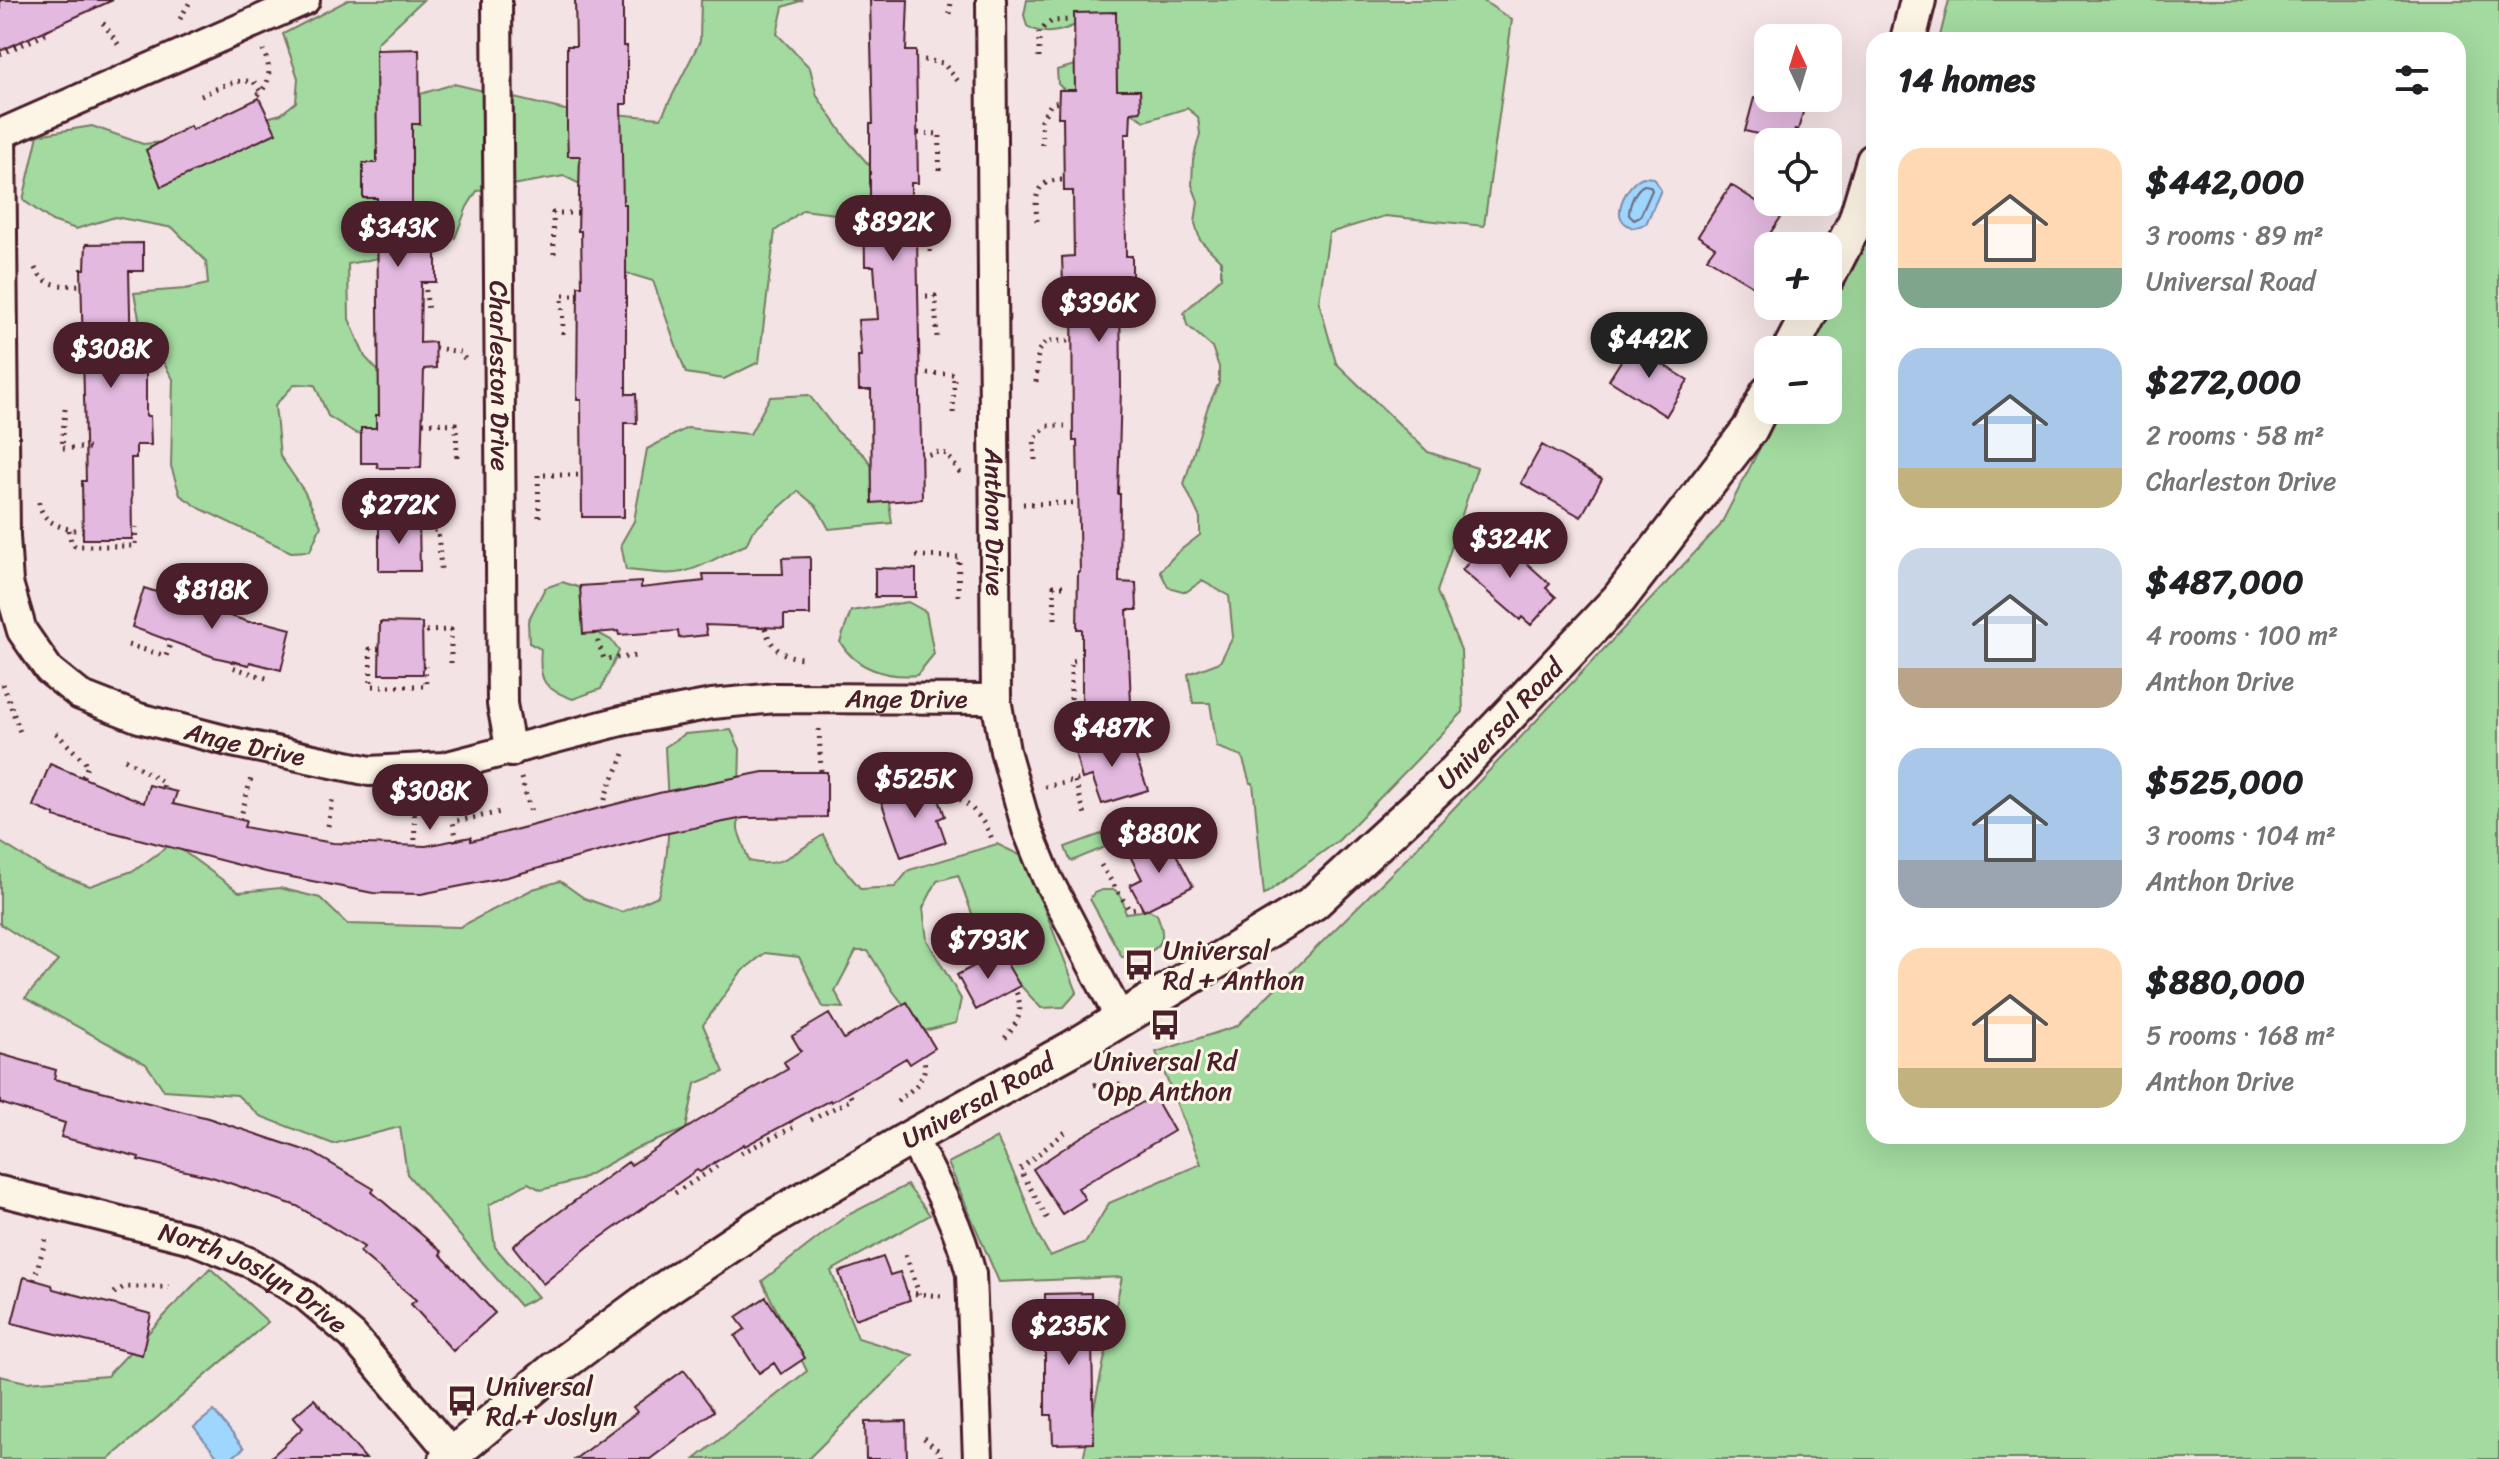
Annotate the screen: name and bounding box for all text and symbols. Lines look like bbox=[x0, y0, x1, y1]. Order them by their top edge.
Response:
north arrow bbox=[1754, 24, 1842, 112]
map controls bbox=[1754, 24, 1842, 424]
text: 14 homes bbox=[1898, 50, 2035, 110]
icon: filters bbox=[2390, 58, 2434, 102]
button: locate bbox=[1754, 128, 1842, 216]
text: $442,000 bbox=[2146, 152, 2305, 212]
icon: home bbox=[1962, 180, 2058, 276]
pin: $892K bbox=[837, 195, 949, 263]
text: $892K bbox=[853, 198, 933, 244]
pin: $343K bbox=[342, 201, 454, 269]
text: $343K bbox=[359, 204, 437, 250]
text: 3 rooms · 89 m² bbox=[2146, 212, 2324, 258]
button: + bbox=[1754, 232, 1842, 320]
text: Universal Road bbox=[2146, 258, 2315, 304]
pin: $396K bbox=[1043, 276, 1155, 344]
text: $396K bbox=[1060, 279, 1138, 325]
street label: Charleston Drive bbox=[476, 281, 523, 471]
pin: $442K bbox=[1593, 312, 1705, 380]
text: $442K bbox=[1609, 315, 1689, 361]
pin: $308K bbox=[55, 322, 167, 390]
text: $308K bbox=[71, 325, 151, 371]
button: − bbox=[1754, 336, 1842, 424]
text: $272,000 bbox=[2146, 352, 2301, 412]
icon: home bbox=[1962, 380, 2058, 476]
text: 2 rooms · 58 m² bbox=[2146, 412, 2324, 458]
street label: Anthon Drive bbox=[971, 447, 1018, 597]
text: Charleston Drive bbox=[2146, 458, 2336, 504]
pin: $272K bbox=[343, 478, 455, 546]
text: $272K bbox=[360, 481, 438, 527]
pin: $324K bbox=[1454, 512, 1566, 580]
text: $324K bbox=[1471, 515, 1549, 561]
text: $487,000 bbox=[2146, 552, 2304, 612]
pin: $818K bbox=[156, 563, 268, 631]
text: $818K bbox=[174, 566, 250, 612]
icon: home bbox=[1962, 580, 2058, 676]
text: 4 rooms · 100 m² bbox=[2146, 612, 2338, 658]
street label: Universal Road bbox=[1425, 645, 1577, 802]
text: Anthon Drive bbox=[2146, 658, 2294, 704]
street label: Ange Drive bbox=[844, 675, 968, 722]
pin: $487K bbox=[1056, 701, 1168, 769]
text: $487K bbox=[1072, 704, 1152, 750]
street label: Ange Drive bbox=[179, 707, 310, 780]
pin: $525K bbox=[859, 752, 971, 820]
text: $525,000 bbox=[2146, 752, 2304, 812]
text: $525K bbox=[875, 755, 955, 801]
pin: $308K bbox=[374, 764, 486, 832]
text: $308K bbox=[390, 767, 470, 813]
icon: home bbox=[1962, 780, 2058, 876]
pin: $880K bbox=[1103, 807, 1215, 875]
text: $880K bbox=[1118, 810, 1200, 856]
text: 3 rooms · 104 m² bbox=[2146, 812, 2336, 858]
text: Anthon Drive bbox=[2146, 858, 2294, 904]
pin: $793K bbox=[932, 913, 1044, 981]
text: $793K bbox=[949, 916, 1027, 962]
place label: Universal Rd + Anthon bbox=[1163, 927, 1304, 1003]
bus stop icon: Universal Rd + Anthon bbox=[1122, 948, 1156, 982]
text: $880,000 bbox=[2146, 952, 2305, 1012]
icon: home bbox=[1962, 980, 2058, 1076]
bus stop icon: Universal Rd Opp Anthon bbox=[1148, 1008, 1182, 1042]
text: 5 rooms · 168 m² bbox=[2146, 1012, 2335, 1058]
street label: Universal Road bbox=[892, 1038, 1065, 1162]
place label: Universal Rd Opp Anthon bbox=[1093, 1038, 1239, 1114]
text: Anthon Drive bbox=[2146, 1058, 2294, 1104]
street label: North Joslyn Drive bbox=[154, 1209, 359, 1346]
pin: $235K bbox=[1013, 1299, 1125, 1367]
text: $235K bbox=[1030, 1302, 1108, 1348]
place label: Universal Rd + Joslyn bbox=[486, 1363, 617, 1439]
bus stop icon: Universal Rd + Joslyn bbox=[445, 1384, 479, 1418]

